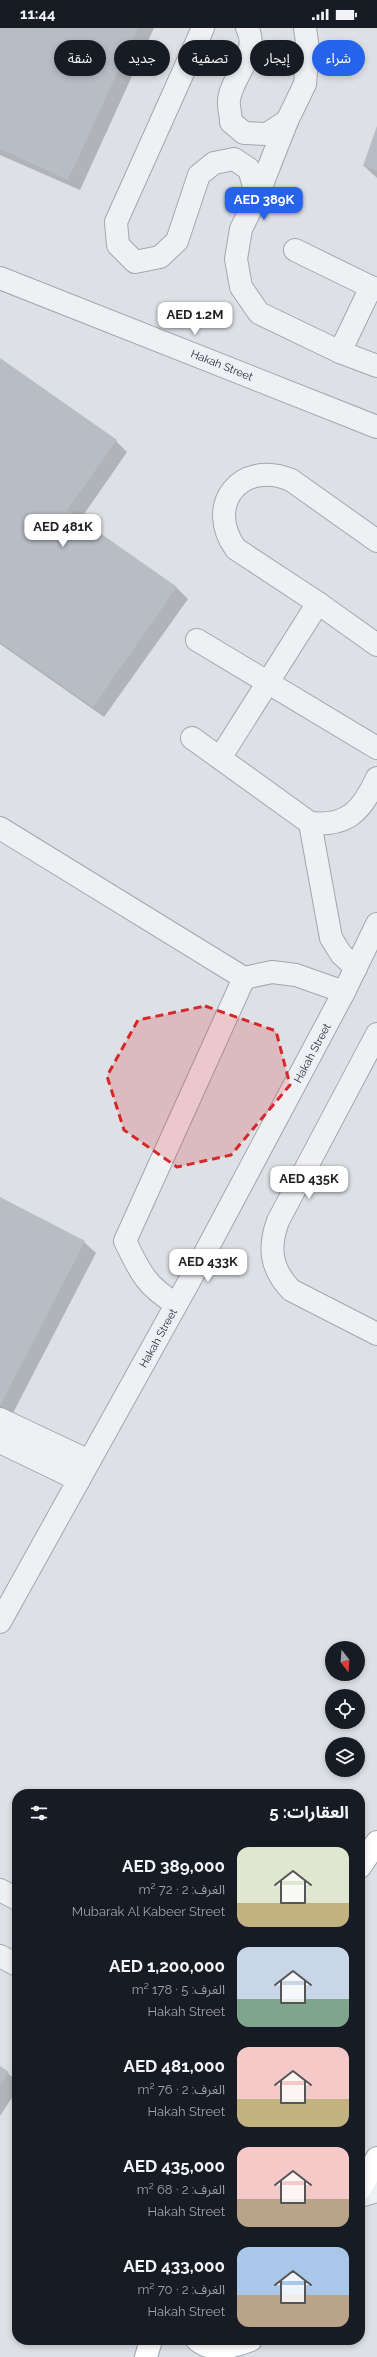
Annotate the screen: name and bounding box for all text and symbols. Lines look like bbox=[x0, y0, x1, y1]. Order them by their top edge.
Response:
text: 11:44 bbox=[20, 5, 56, 23]
chip: شقة bbox=[54, 40, 106, 76]
chip: جديد bbox=[114, 40, 170, 76]
chip: تصفية bbox=[178, 40, 242, 76]
chip: إيجار bbox=[250, 40, 304, 76]
chip: شراء bbox=[312, 40, 365, 76]
pin: AED 389K bbox=[223, 187, 305, 221]
text: AED 389K bbox=[234, 192, 294, 207]
pin: AED 1.2M bbox=[154, 302, 236, 336]
text: AED 1.2M bbox=[167, 307, 223, 322]
street label: Hakah Street bbox=[189, 347, 255, 384]
pin: AED 481K bbox=[22, 514, 104, 548]
text: AED 481K bbox=[33, 519, 93, 534]
street label: Hakah Street bbox=[291, 1021, 334, 1085]
pin: AED 435K bbox=[268, 1166, 350, 1200]
text: AED 435K bbox=[279, 1171, 339, 1186]
pin: AED 433K bbox=[167, 1249, 249, 1283]
text: AED 433K bbox=[178, 1254, 238, 1269]
street label: Hakah Street bbox=[137, 1306, 180, 1370]
north arrow bbox=[325, 1641, 365, 1681]
map controls bbox=[325, 1641, 365, 1777]
button: locate bbox=[325, 1689, 365, 1729]
button: layers bbox=[325, 1737, 365, 1777]
icon: filters bbox=[28, 1802, 50, 1824]
text: العقارات: 5 bbox=[269, 1802, 349, 1822]
text: AED 389,000 bbox=[122, 1856, 225, 1876]
icon: home bbox=[269, 1863, 317, 1911]
text: الغرف: 2 · 72 m² bbox=[139, 1882, 225, 1897]
text: Mubarak Al Kabeer Street bbox=[72, 1904, 225, 1919]
text: AED 1,200,000 bbox=[109, 1956, 225, 1976]
icon: home bbox=[269, 1963, 317, 2011]
text: الغرف: 5 · 178 m² bbox=[132, 1982, 225, 1997]
text: Hakah Street bbox=[148, 2004, 225, 2019]
text: AED 481,000 bbox=[123, 2056, 225, 2076]
icon: home bbox=[269, 2063, 317, 2111]
text: الغرف: 2 · 76 m² bbox=[137, 2082, 225, 2097]
text: Hakah Street bbox=[148, 2104, 225, 2119]
text: AED 435,000 bbox=[123, 2156, 225, 2176]
icon: home bbox=[269, 2163, 317, 2211]
text: الغرف: 2 · 68 m² bbox=[137, 2182, 225, 2197]
text: Hakah Street bbox=[148, 2204, 225, 2219]
text: AED 433,000 bbox=[123, 2256, 225, 2276]
icon: home bbox=[269, 2263, 317, 2311]
text: الغرف: 2 · 70 m² bbox=[137, 2282, 225, 2297]
text: Hakah Street bbox=[148, 2304, 225, 2319]

